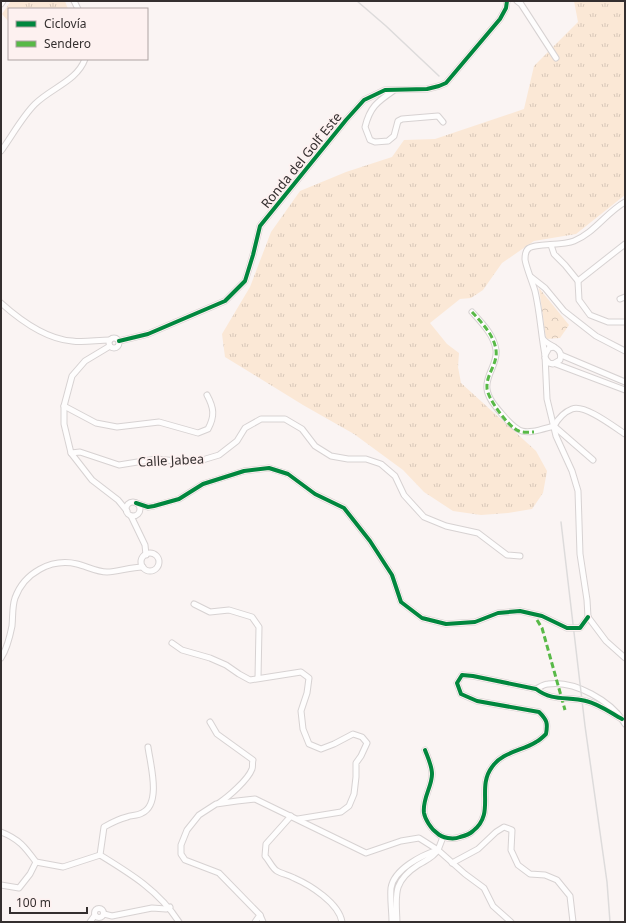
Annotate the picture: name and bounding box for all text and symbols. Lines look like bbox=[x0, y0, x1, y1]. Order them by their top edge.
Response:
legend bbox=[8, 8, 148, 60]
text: Ciclovía bbox=[44, 15, 86, 32]
text: Sendero bbox=[44, 35, 91, 52]
street label: Ronda del Golf Este bbox=[257, 108, 345, 212]
street label: Calle Jabea bbox=[137, 449, 205, 471]
scale bar bbox=[10, 889, 87, 915]
text: 100 m bbox=[16, 894, 51, 911]

